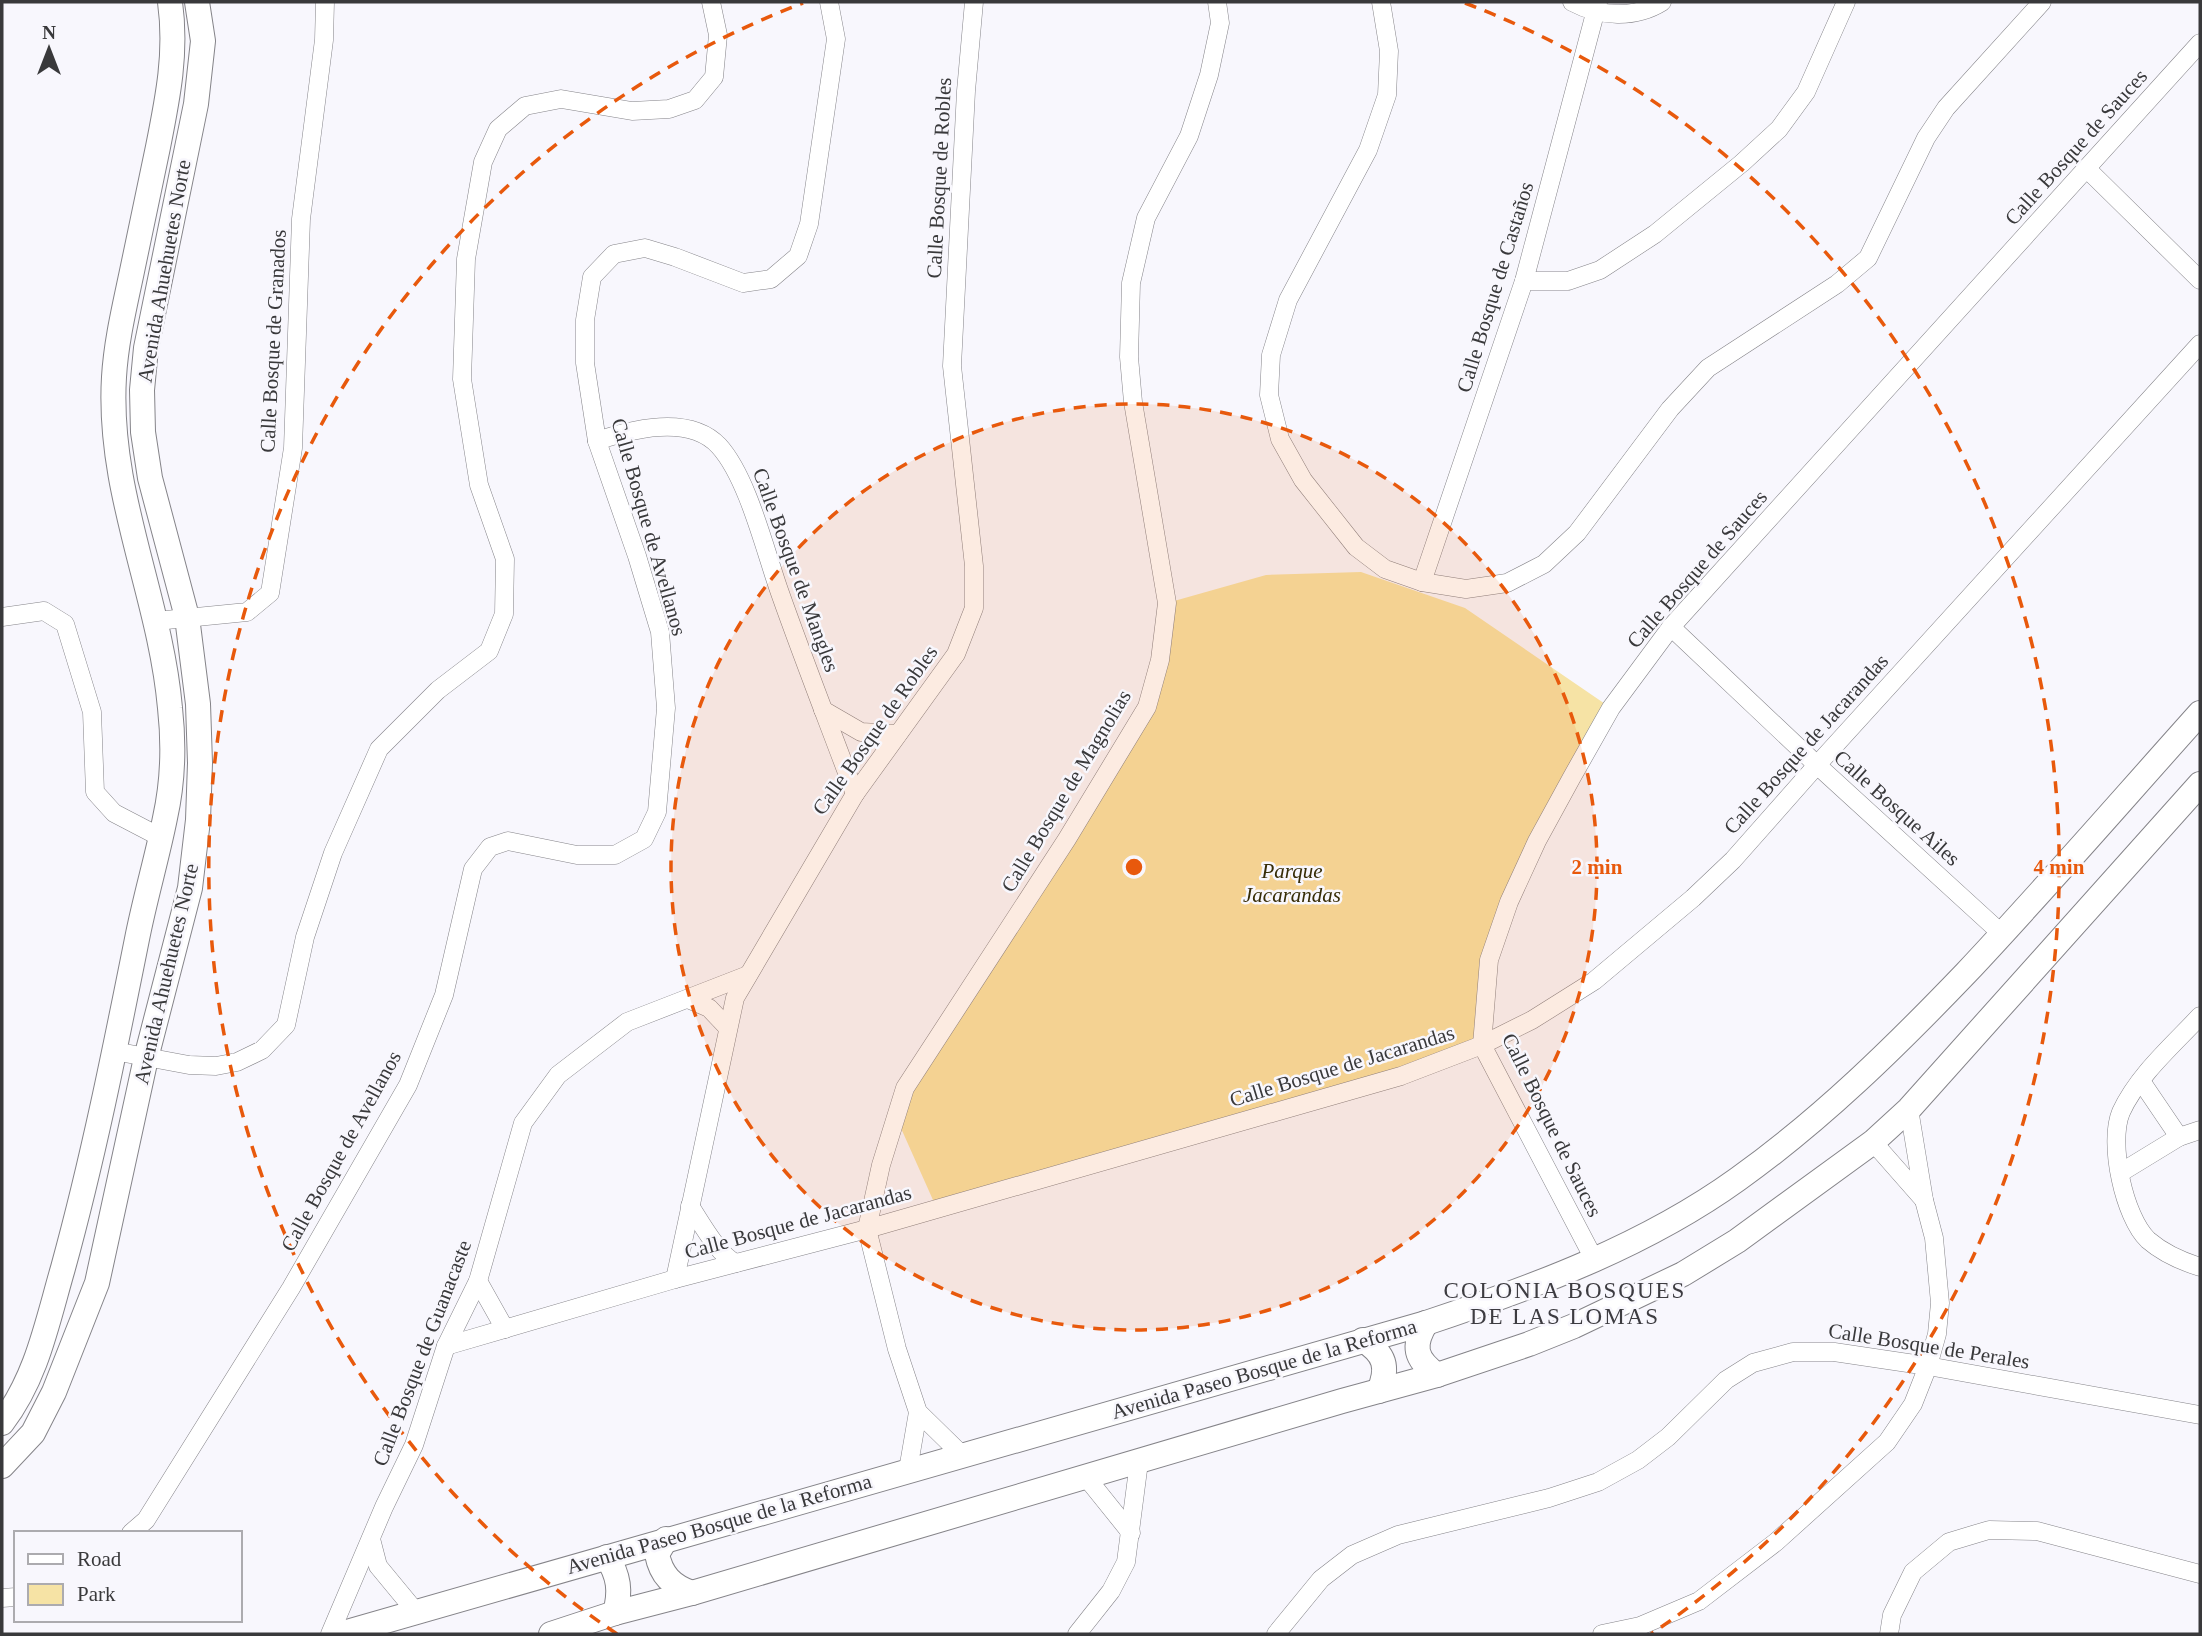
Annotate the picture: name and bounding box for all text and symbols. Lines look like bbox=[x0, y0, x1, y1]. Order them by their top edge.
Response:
north arrow bbox=[14, 14, 84, 84]
text: N bbox=[42, 22, 56, 43]
street label: Calle Bosque de Sauces bbox=[2000, 64, 2152, 230]
street label: Calle Bosque de Robles bbox=[922, 77, 956, 279]
street label: Avenida Ahuehuetes Norte bbox=[133, 158, 195, 384]
street label: Calle Bosque de Castaños bbox=[1452, 179, 1538, 395]
street label: Calle Bosque de Granados bbox=[255, 229, 291, 453]
street label: Calle Bosque de Avellanos bbox=[606, 415, 692, 639]
street label: Calle Bosque de Mangles bbox=[748, 465, 844, 675]
street label: Calle Bosque de Sauces bbox=[1622, 485, 1772, 653]
street label: Calle Bosque de Robles bbox=[807, 641, 943, 819]
street label: Calle Bosque de Jacarandas bbox=[1719, 649, 1893, 839]
street label: Calle Bosque de Magnolias bbox=[996, 686, 1136, 896]
street label: Calle Bosque Ailes bbox=[1829, 745, 1965, 871]
centre of rings bbox=[1122, 855, 1146, 879]
text: 2 min bbox=[1572, 855, 1623, 879]
text: 4 min bbox=[2034, 855, 2085, 879]
park label: Parque Jacarandas bbox=[1243, 859, 1341, 907]
street label: Avenida Ahuehuetes Norte bbox=[129, 861, 203, 1087]
street label: Calle Bosque de Jacarandas bbox=[1227, 1020, 1457, 1112]
street label: Calle Bosque de Sauces bbox=[1497, 1029, 1607, 1221]
street label: Calle Bosque de Avellanos bbox=[276, 1047, 406, 1255]
street label: Calle Bosque de Jacarandas bbox=[682, 1180, 914, 1264]
street label: Calle Bosque de Guanacaste bbox=[368, 1237, 476, 1469]
district label: COLONIA BOSQUES DE LAS LOMAS bbox=[1444, 1278, 1686, 1329]
street label: Avenida Paseo Bosque de la Reforma bbox=[1109, 1314, 1420, 1424]
street label: Calle Bosque de Perales bbox=[1827, 1318, 2031, 1374]
street label: Avenida Paseo Bosque de la Reforma bbox=[564, 1469, 875, 1579]
legend bbox=[14, 1531, 242, 1622]
text: Road bbox=[77, 1547, 122, 1571]
text: Park bbox=[77, 1582, 116, 1606]

